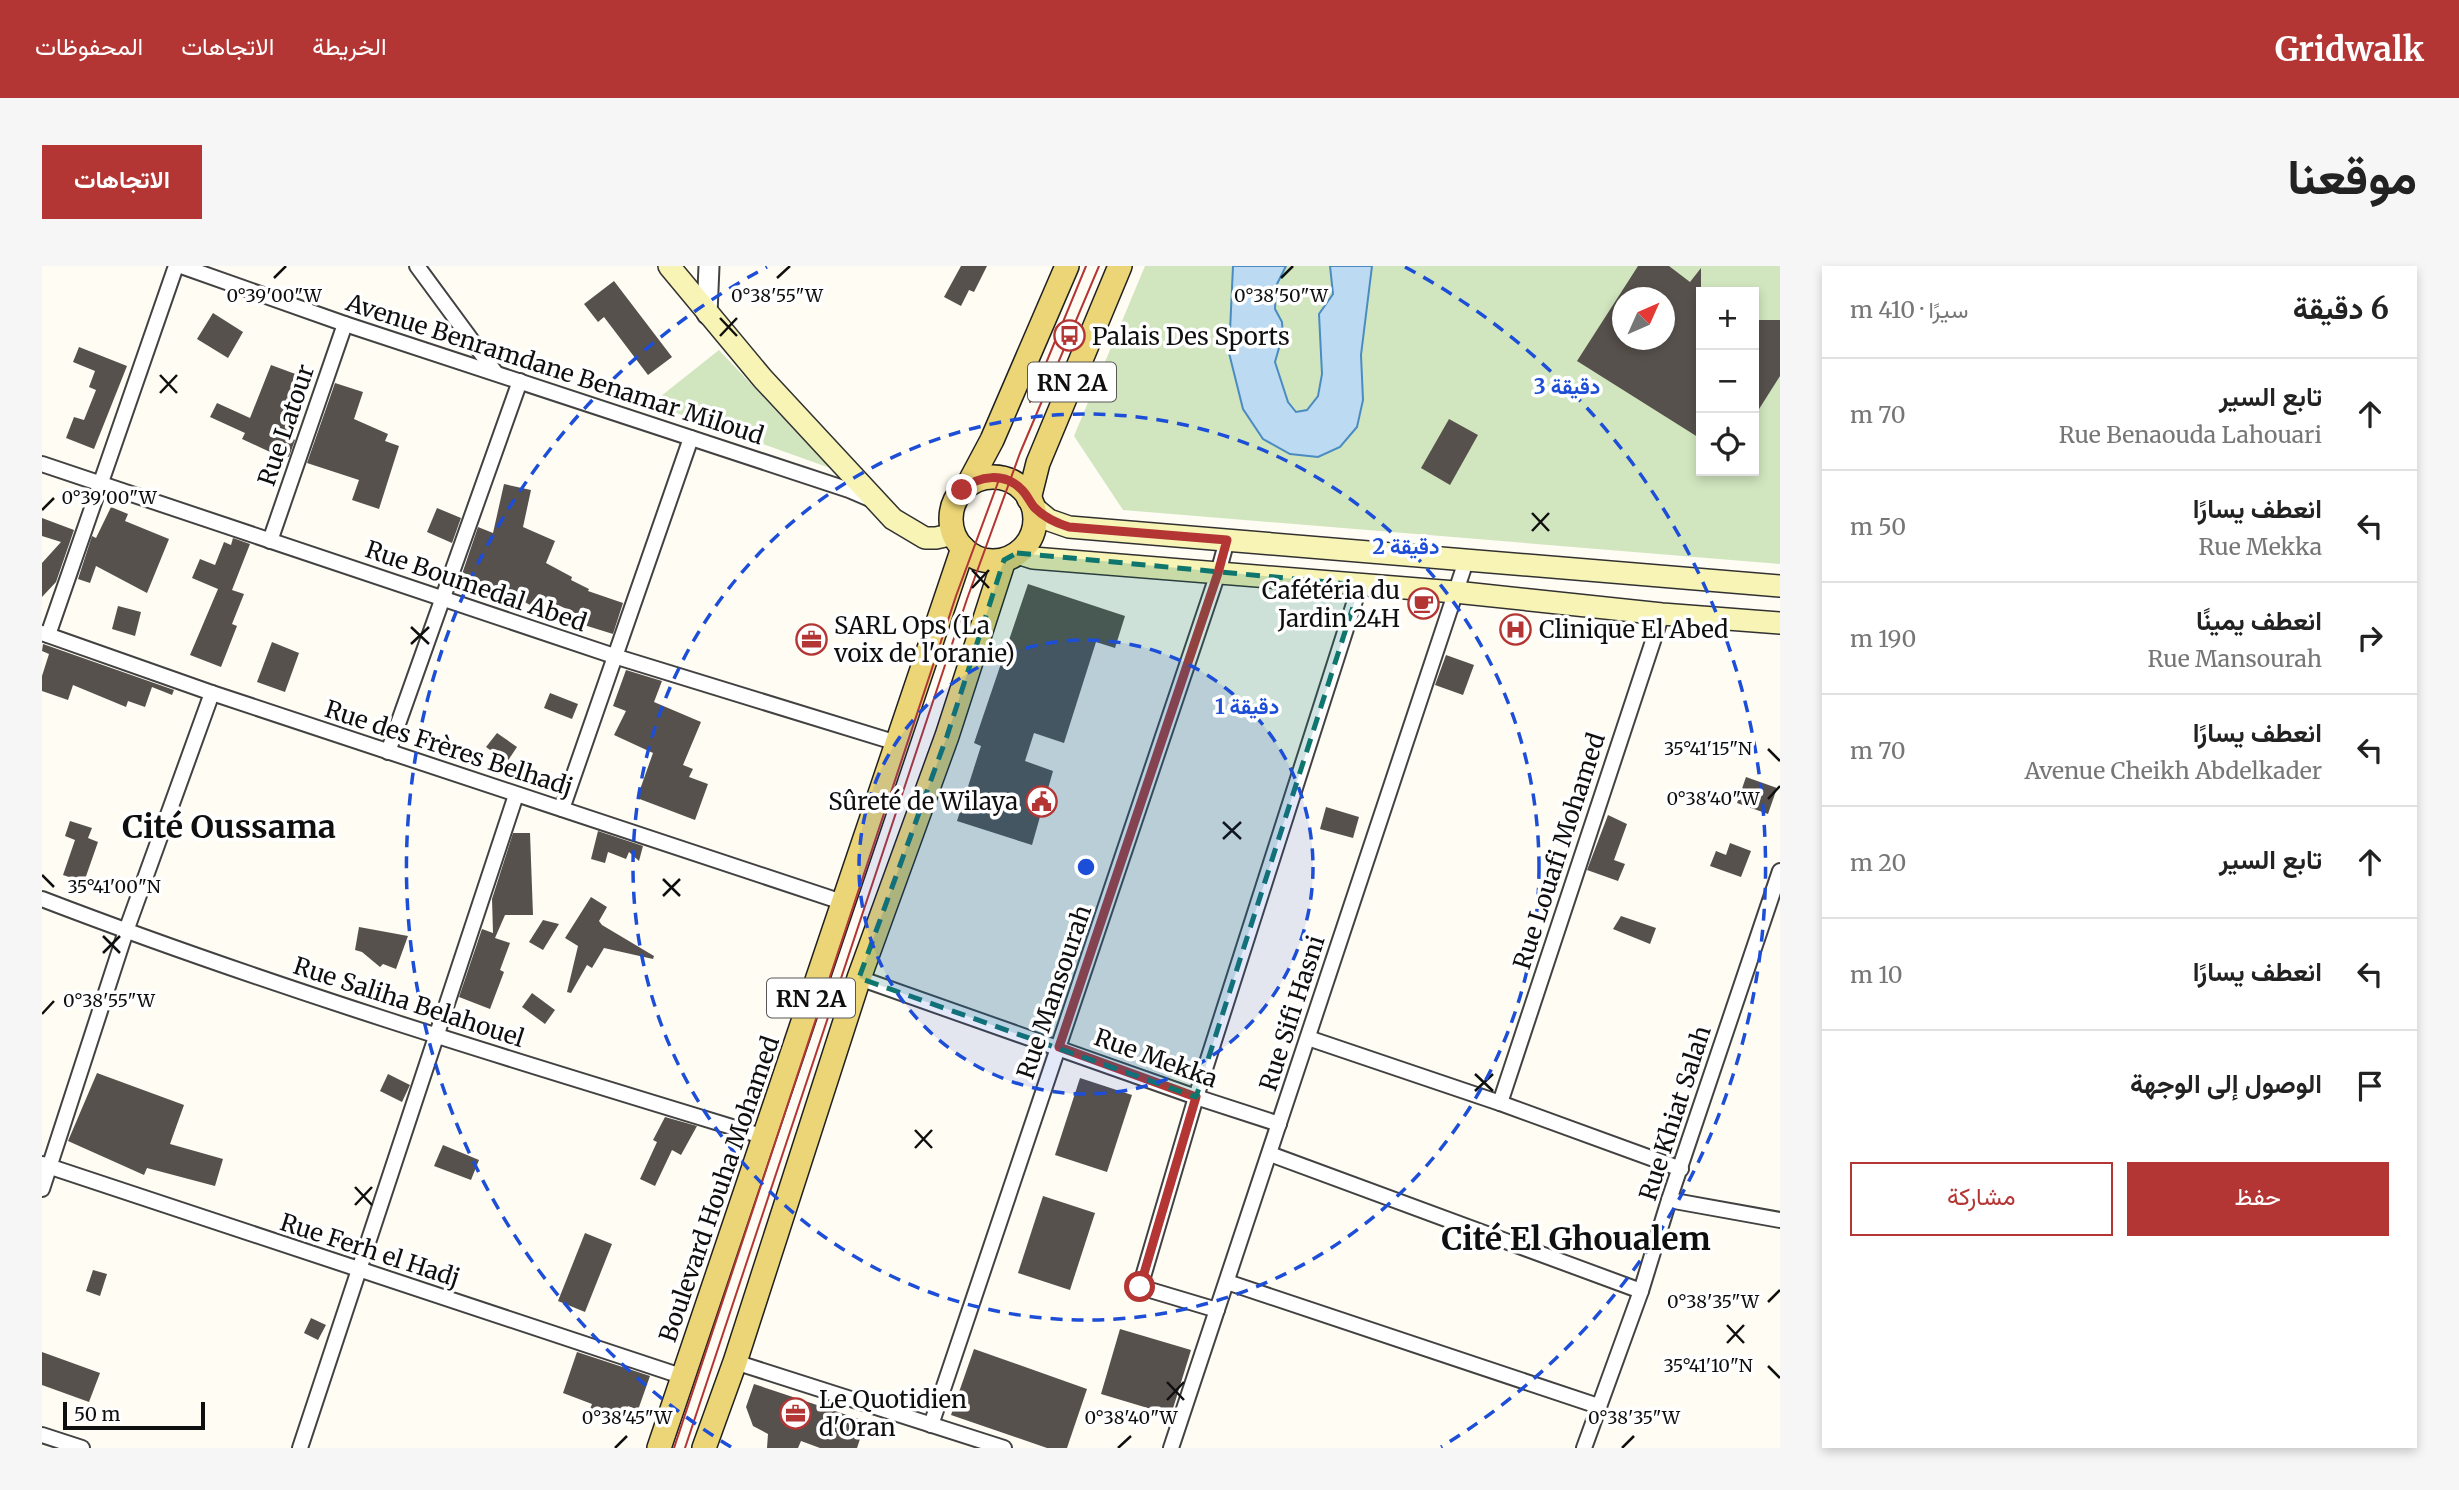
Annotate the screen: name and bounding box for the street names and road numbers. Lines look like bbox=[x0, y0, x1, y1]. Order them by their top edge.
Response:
street label: Avenue Benramdane Benamar Miloud bbox=[341, 286, 768, 451]
street label: Rue Latour bbox=[251, 360, 321, 490]
road number: RN 2A bbox=[1028, 363, 1116, 402]
street label: Rue Boumedal Abed bbox=[361, 534, 591, 638]
street label: Rue des Frères Belhadj bbox=[321, 693, 577, 803]
street label: Rue Louafi Mohamed bbox=[1506, 729, 1612, 973]
street label: Rue Mansourah bbox=[1010, 901, 1098, 1083]
street label: Rue Sifi Hasni bbox=[1252, 931, 1332, 1095]
street label: Rue Saliha Belahouel bbox=[290, 950, 528, 1054]
road number: RN 2A bbox=[767, 978, 855, 1018]
street label: Rue Mekka bbox=[1090, 1021, 1222, 1095]
street label: Rue Khiat Salah bbox=[1632, 1022, 1718, 1204]
street label: Boulevard Houha Mohamed bbox=[652, 1032, 786, 1346]
street label: Rue Ferh el Hadj bbox=[276, 1206, 464, 1294]

